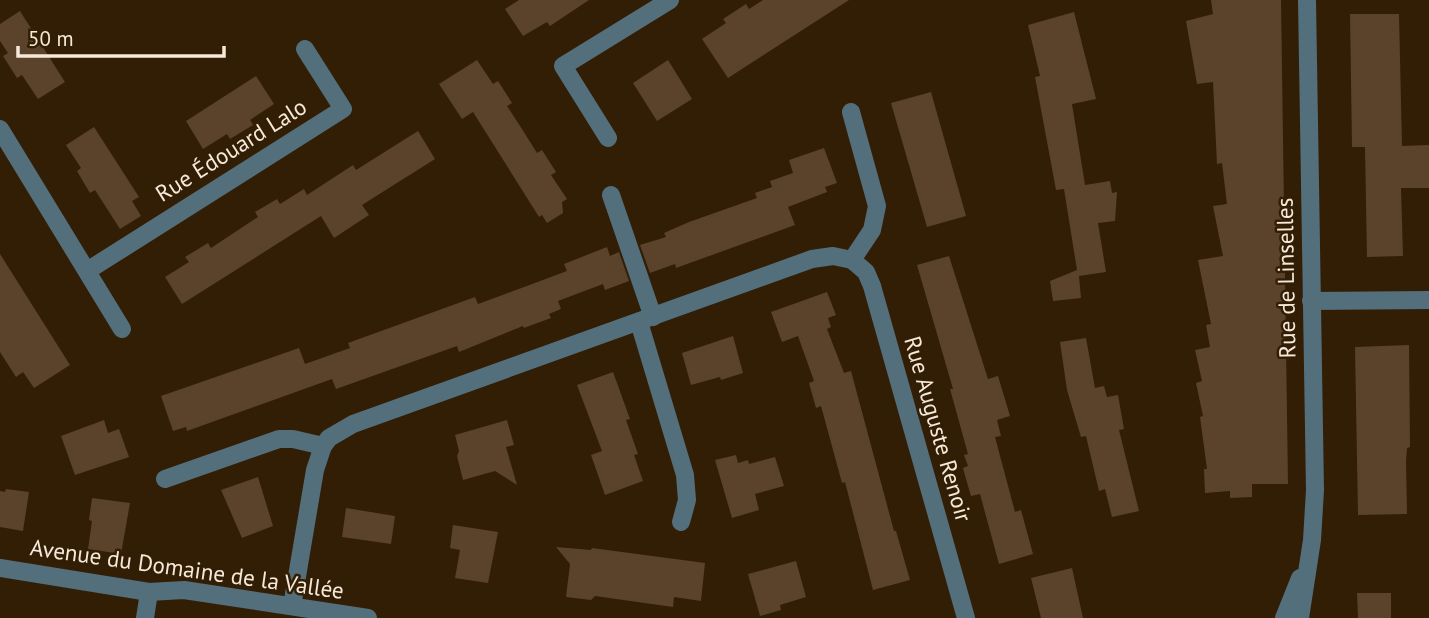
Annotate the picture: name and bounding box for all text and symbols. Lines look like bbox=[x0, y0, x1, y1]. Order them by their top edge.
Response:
scale bar bbox=[18, 14, 224, 58]
text: 50 m bbox=[28, 25, 74, 52]
street label: Rue Édouard Lalo bbox=[150, 92, 312, 208]
street label: Rue de Linselles bbox=[1270, 197, 1301, 359]
street label: Rue Auguste Renoir bbox=[898, 333, 979, 525]
street label: Avenue du Domaine de la Vallée bbox=[28, 532, 346, 605]

